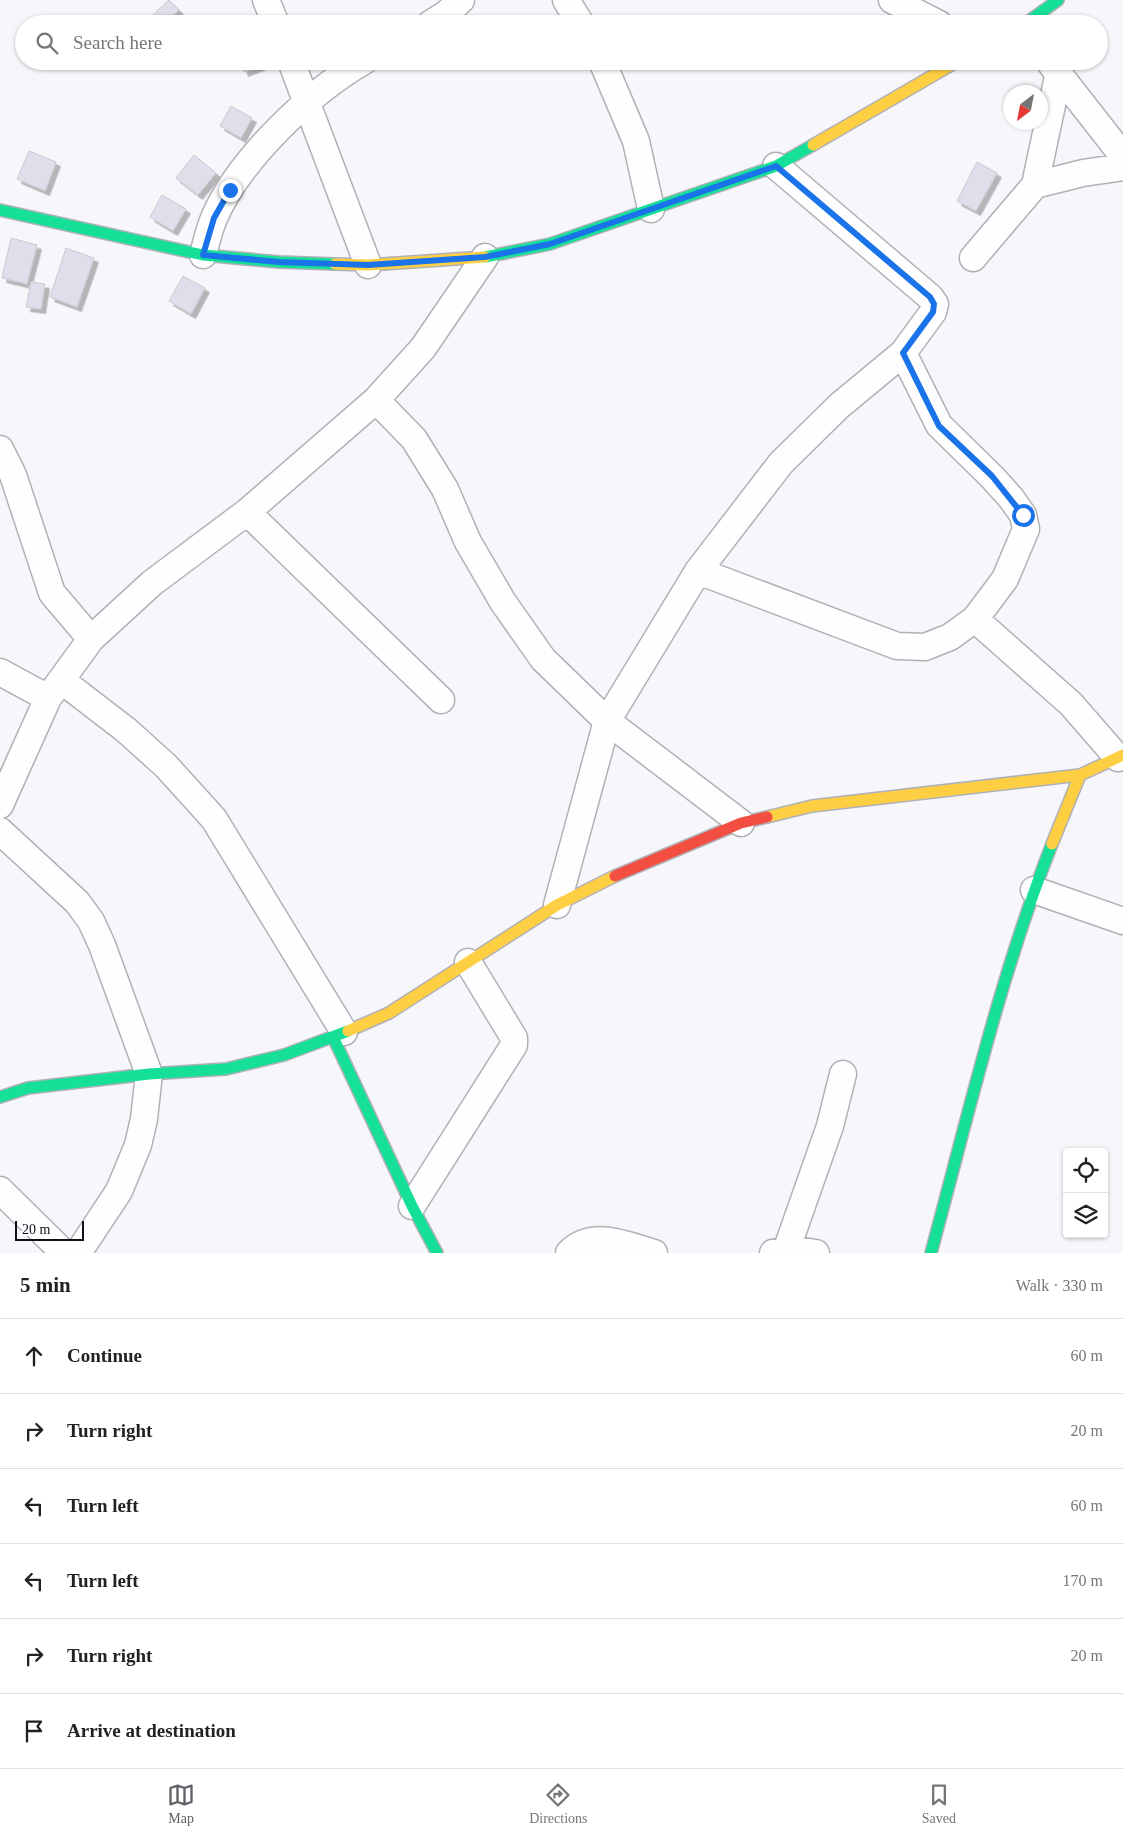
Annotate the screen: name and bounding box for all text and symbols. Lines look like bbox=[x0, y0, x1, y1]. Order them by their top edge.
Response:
search box bbox=[15, 15, 1108, 70]
icon: search bbox=[33, 29, 61, 57]
text: Search here bbox=[73, 32, 162, 53]
north arrow bbox=[1003, 85, 1048, 130]
route end bbox=[219, 179, 242, 202]
route start bbox=[1012, 504, 1035, 527]
map controls bbox=[1063, 1148, 1108, 1238]
button: locate bbox=[1063, 1148, 1108, 1193]
button: layers bbox=[1063, 1193, 1108, 1238]
scale bar bbox=[15, 1218, 84, 1241]
text: 20 m bbox=[22, 1222, 50, 1237]
text: 5 min bbox=[20, 1273, 71, 1297]
text: Walk · 330 m bbox=[1016, 1277, 1103, 1294]
icon: ahead bbox=[20, 1342, 48, 1370]
text: Continue bbox=[67, 1345, 142, 1366]
text: 60 m bbox=[1071, 1347, 1103, 1364]
icon: right bbox=[20, 1417, 48, 1445]
text: Turn right bbox=[67, 1420, 152, 1441]
text: 20 m bbox=[1071, 1422, 1103, 1439]
icon: left bbox=[20, 1492, 48, 1520]
text: Turn left bbox=[67, 1495, 139, 1516]
text: 60 m bbox=[1071, 1497, 1103, 1514]
icon: left bbox=[20, 1567, 48, 1595]
text: Turn left bbox=[67, 1570, 139, 1591]
text: 170 m bbox=[1063, 1572, 1103, 1589]
icon: right bbox=[20, 1642, 48, 1670]
text: Turn right bbox=[67, 1645, 152, 1666]
text: 20 m bbox=[1071, 1647, 1103, 1664]
icon: arrive bbox=[20, 1717, 48, 1745]
text: Arrive at destination bbox=[67, 1720, 236, 1741]
tab: Map bbox=[167, 1781, 195, 1827]
tab: Directions bbox=[529, 1781, 588, 1827]
tab: Saved bbox=[922, 1781, 956, 1827]

